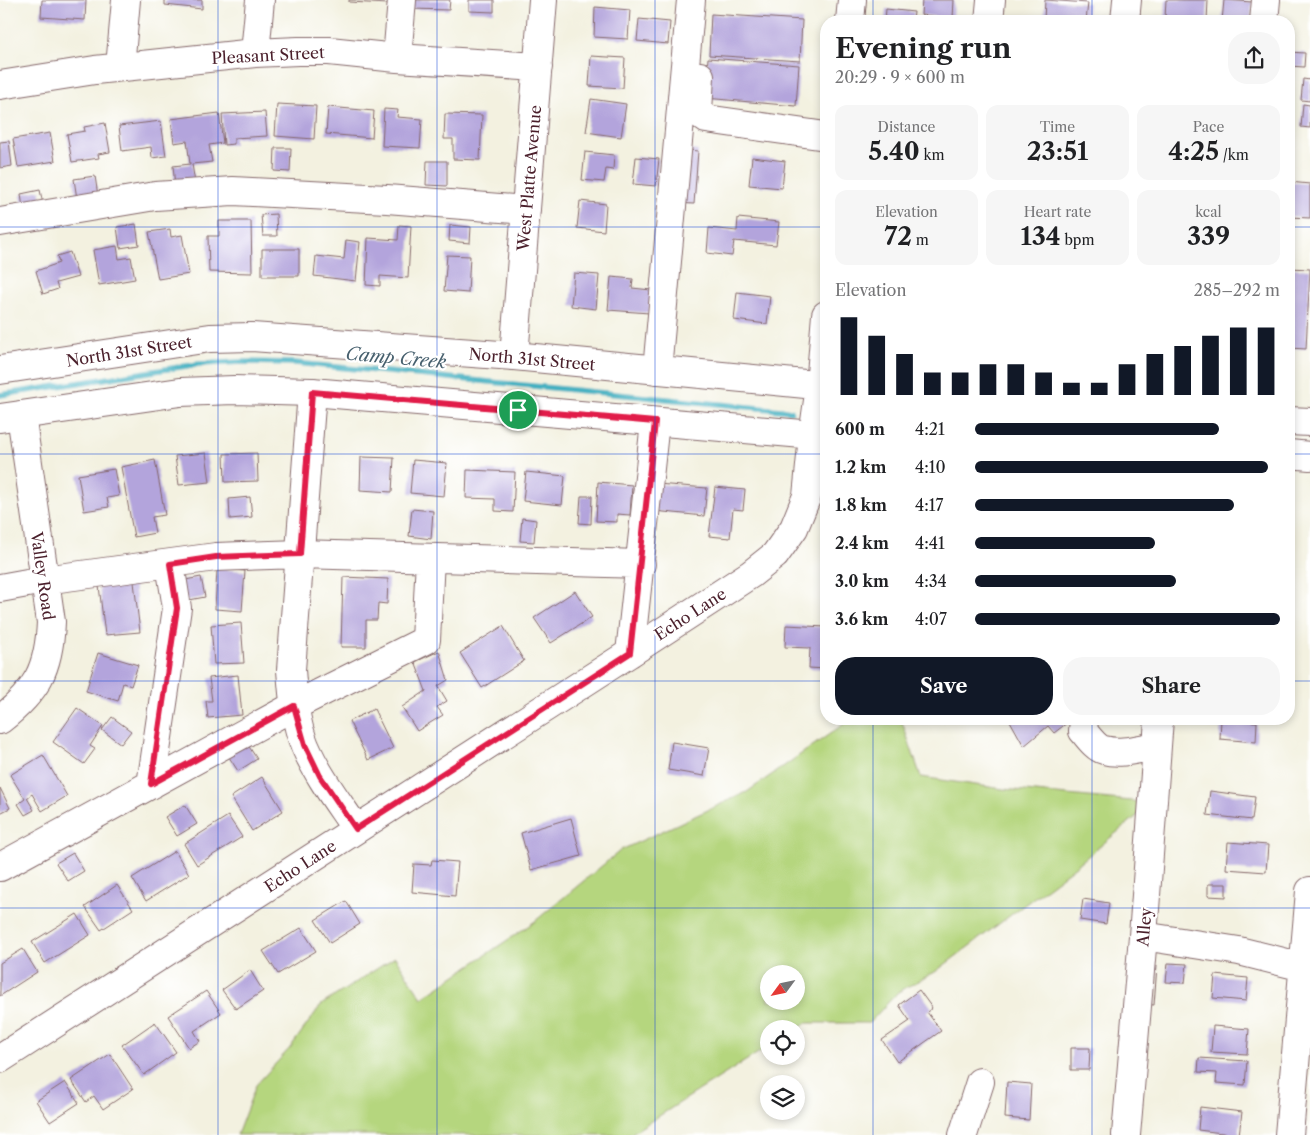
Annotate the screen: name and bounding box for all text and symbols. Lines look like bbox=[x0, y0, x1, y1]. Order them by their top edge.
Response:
text: Evening run bbox=[835, 31, 1011, 65]
button: share bbox=[1228, 32, 1280, 84]
street label: Pleasant Street bbox=[211, 42, 325, 68]
text: 20:29 · 9 × 600 m bbox=[835, 67, 965, 87]
street label: West Platte Avenue bbox=[513, 104, 545, 253]
text: Distance bbox=[878, 118, 935, 136]
text: Time bbox=[1040, 118, 1075, 136]
text: Pace bbox=[1193, 118, 1224, 136]
text: 5.40 bbox=[868, 136, 920, 167]
text: 23:51 bbox=[1027, 136, 1088, 167]
text: 4:25 bbox=[1168, 136, 1219, 167]
text: km bbox=[920, 146, 945, 164]
text: /km bbox=[1219, 146, 1249, 164]
text: Elevation bbox=[875, 203, 938, 221]
text: Heart rate bbox=[1024, 203, 1091, 221]
text: kcal bbox=[1195, 203, 1222, 221]
text: 72 bbox=[884, 221, 912, 252]
text: 134 bbox=[1020, 221, 1061, 252]
text: 339 bbox=[1187, 221, 1230, 252]
text: m bbox=[912, 231, 929, 249]
text: bpm bbox=[1061, 231, 1095, 249]
text: Elevation bbox=[835, 280, 906, 300]
text: 285–292 m bbox=[1194, 280, 1280, 300]
street label: North 31st Street bbox=[65, 331, 194, 371]
water label: Camp Creek bbox=[345, 343, 448, 373]
street label: North 31st Street bbox=[468, 344, 596, 375]
pin bbox=[497, 389, 539, 431]
icon: arrive bbox=[504, 396, 532, 424]
text: 600 m bbox=[835, 419, 885, 439]
text: 4:21 bbox=[915, 419, 945, 439]
text: 1.2 km bbox=[835, 457, 887, 477]
text: 4:10 bbox=[915, 457, 946, 477]
text: 1.8 km bbox=[835, 495, 887, 515]
text: 4:17 bbox=[915, 495, 943, 515]
street label: Valley Road bbox=[27, 530, 59, 622]
text: 2.4 km bbox=[835, 533, 889, 553]
text: 4:41 bbox=[915, 533, 945, 553]
text: 3.0 km bbox=[835, 571, 889, 591]
text: 4:34 bbox=[915, 571, 947, 591]
street label: Echo Lane bbox=[650, 583, 730, 645]
text: 3.6 km bbox=[835, 609, 889, 629]
text: 4:07 bbox=[915, 609, 947, 629]
button: Save bbox=[835, 657, 1053, 715]
button: Share bbox=[1063, 657, 1280, 715]
street label: Echo Lane bbox=[260, 835, 340, 897]
street label: Alley bbox=[1132, 906, 1156, 948]
north arrow bbox=[760, 965, 805, 1010]
map controls bbox=[760, 965, 805, 1120]
button: locate bbox=[760, 1020, 805, 1065]
button: layers bbox=[760, 1075, 805, 1120]

